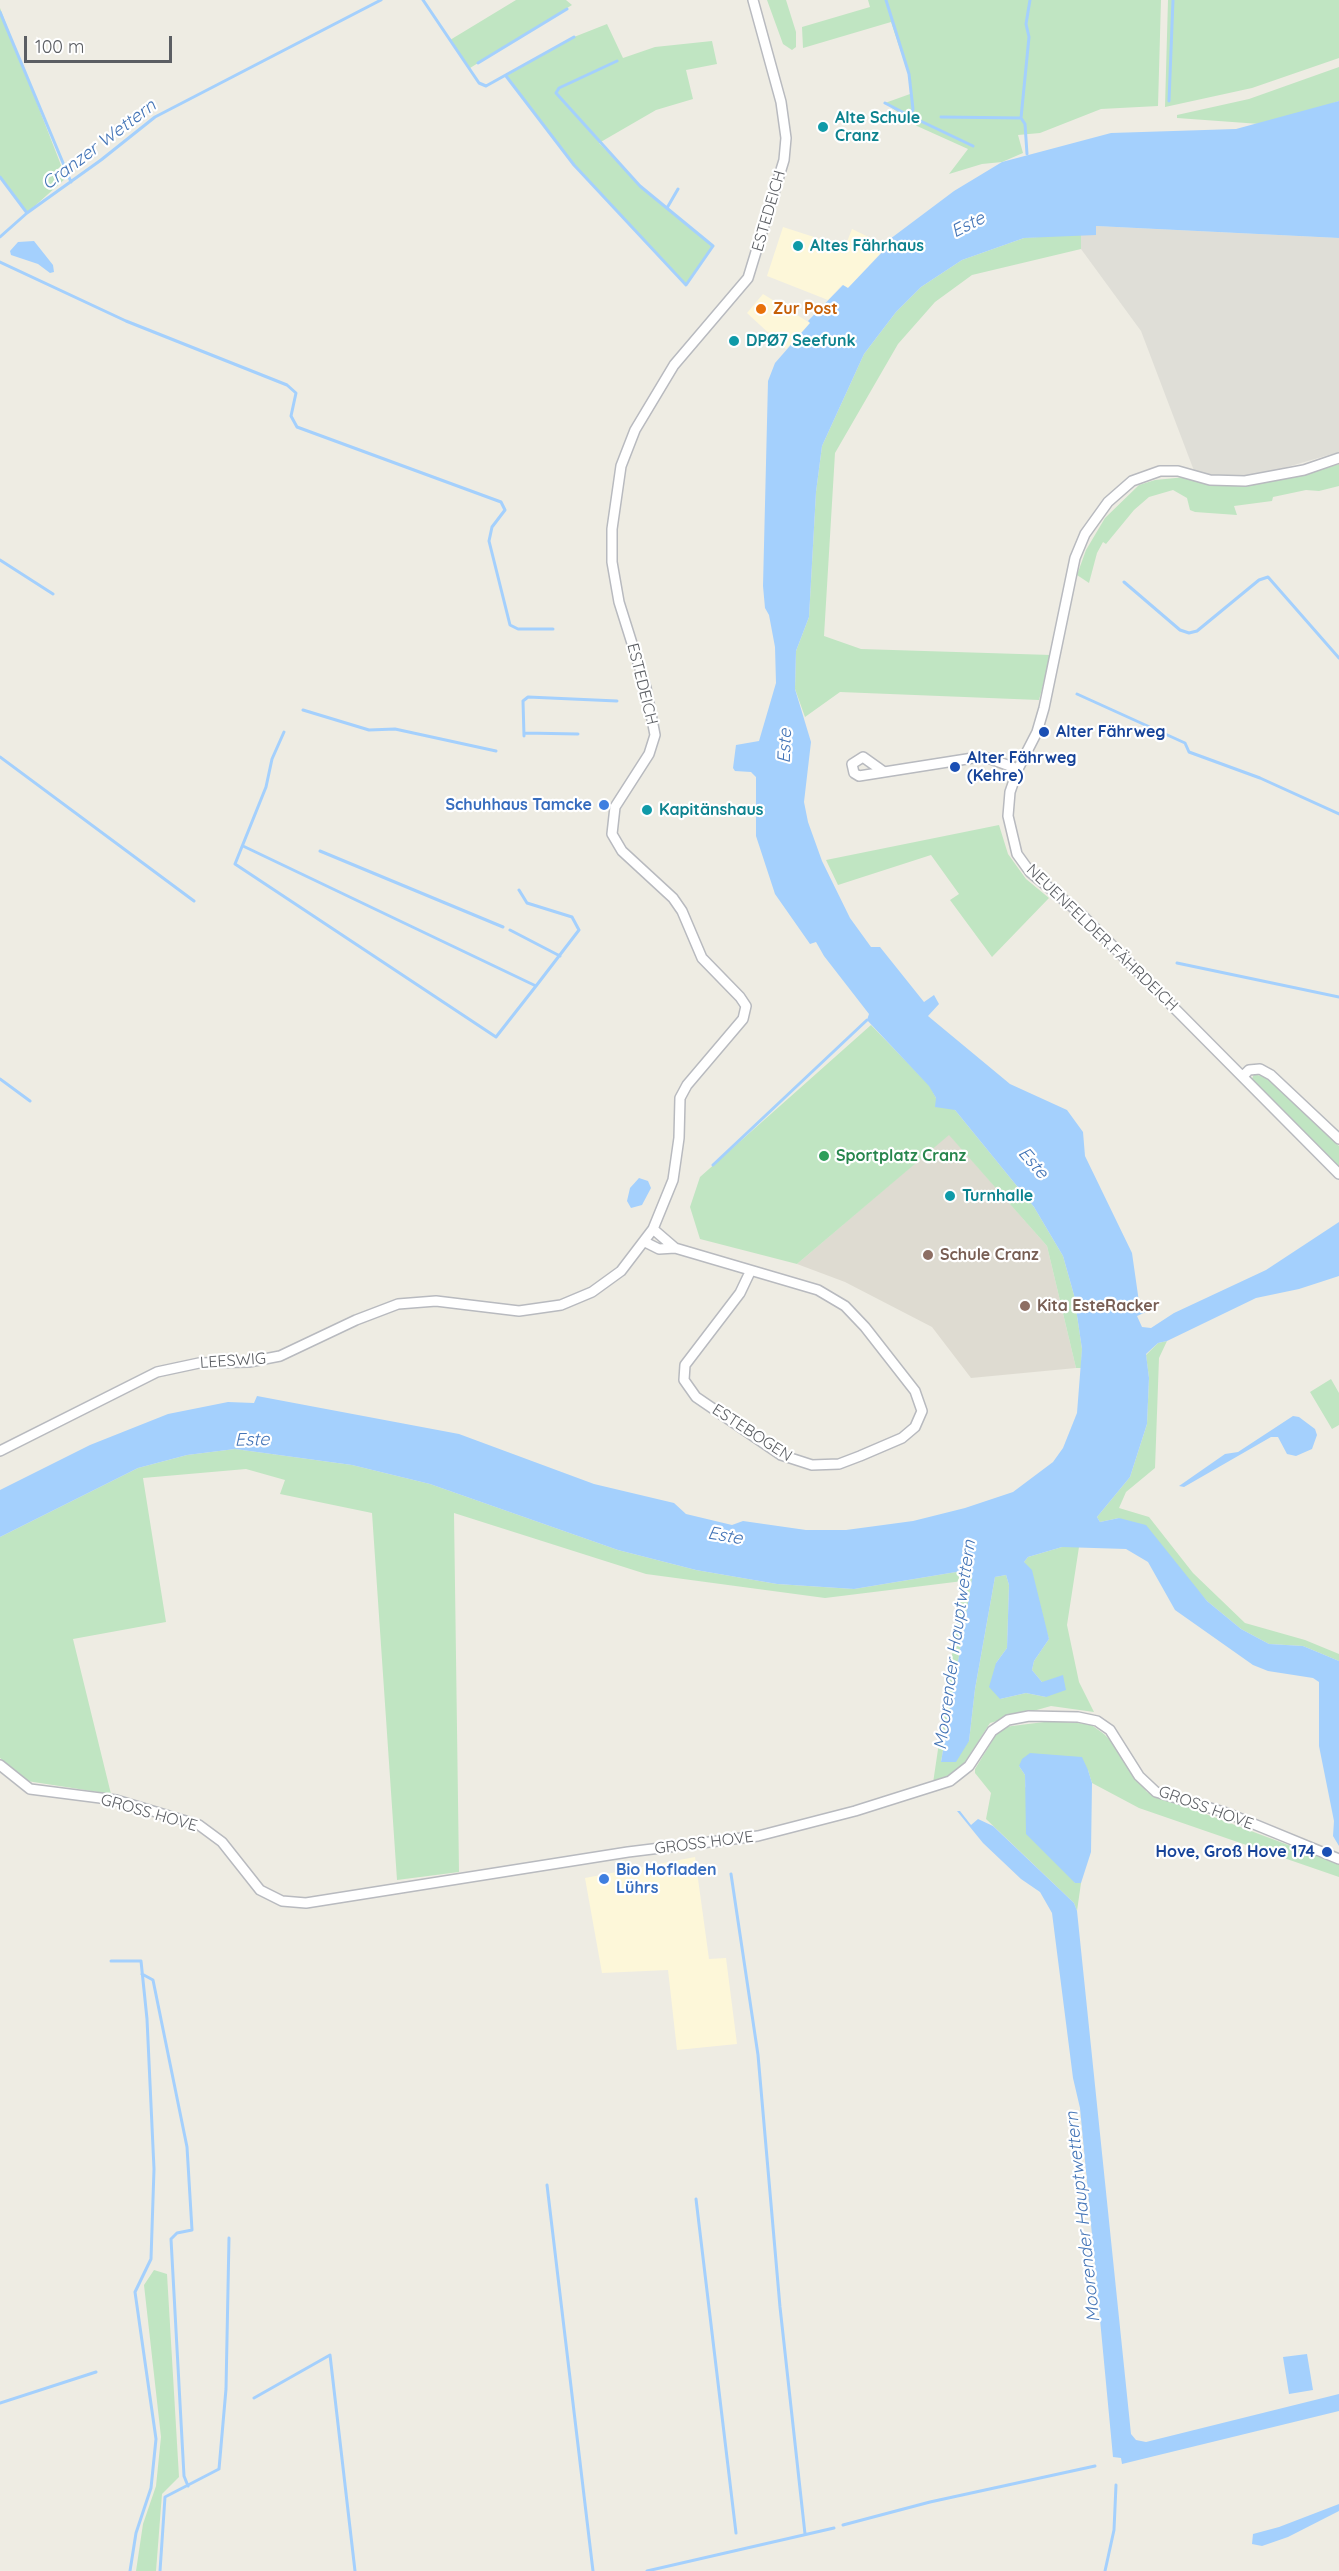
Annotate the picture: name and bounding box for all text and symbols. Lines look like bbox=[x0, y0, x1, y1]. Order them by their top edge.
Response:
scale bar bbox=[27, 24, 176, 62]
text: 100 m bbox=[35, 35, 84, 58]
water label: Cranzer Wettern bbox=[38, 95, 160, 195]
place label: Alte Schule Cranz bbox=[835, 108, 920, 146]
marker: Alte Schule Cranz bbox=[816, 120, 830, 134]
street label: ESTEDEICH bbox=[748, 168, 790, 254]
water label: Este bbox=[948, 207, 988, 243]
place label: Altes Fährhaus bbox=[810, 236, 924, 256]
marker: Altes Fährhaus bbox=[791, 239, 805, 253]
place label: Zur Post bbox=[773, 299, 838, 319]
marker: Zur Post bbox=[754, 302, 768, 316]
place label: DPØ7 Seefunk bbox=[746, 331, 856, 351]
marker: DPØ7 Seefunk bbox=[727, 334, 741, 348]
street label: ESTEDEICH bbox=[623, 641, 661, 727]
place label: Alter Fährweg bbox=[1056, 722, 1166, 742]
marker: Alter Fährweg bbox=[1037, 725, 1051, 739]
water label: Este bbox=[774, 728, 796, 764]
place label: Alter Fährweg (Kehre) bbox=[967, 748, 1077, 786]
marker: Alter Fährweg (Kehre) bbox=[948, 760, 962, 774]
place label: Schuhhaus Tamcke bbox=[445, 795, 592, 815]
marker: Schuhhaus Tamcke bbox=[597, 798, 611, 812]
place label: Kapitänshaus bbox=[659, 800, 764, 820]
marker: Kapitänshaus bbox=[640, 803, 654, 817]
street label: NEUENFELDER FÄHRDEICH bbox=[1022, 860, 1182, 1016]
water label: Este bbox=[1013, 1143, 1053, 1183]
place label: Sportplatz Cranz bbox=[836, 1146, 966, 1166]
marker: Sportplatz Cranz bbox=[817, 1149, 831, 1163]
place label: Turnhalle bbox=[962, 1186, 1033, 1206]
marker: Turnhalle bbox=[943, 1189, 957, 1203]
place label: Schule Cranz bbox=[940, 1245, 1039, 1265]
marker: Schule Cranz bbox=[921, 1248, 935, 1262]
place label: Kita EsteRacker bbox=[1037, 1296, 1160, 1316]
marker: Kita EsteRacker bbox=[1018, 1299, 1032, 1313]
street label: LEESWIG bbox=[199, 1349, 267, 1373]
street label: ESTEBOGEN bbox=[708, 1400, 796, 1466]
water label: Este bbox=[234, 1429, 270, 1451]
water label: Este bbox=[706, 1522, 744, 1550]
water label: Moorender Hauptwettern bbox=[930, 1539, 980, 1751]
street label: GROSS HOVE bbox=[1156, 1782, 1256, 1834]
street label: GROSS HOVE bbox=[98, 1790, 200, 1836]
street label: GROSS HOVE bbox=[653, 1827, 755, 1859]
place label: Hove, Groß Hove 174 bbox=[1155, 1842, 1315, 1862]
marker: Hove, Groß Hove 174 bbox=[1320, 1845, 1334, 1859]
place label: Bio Hofladen Lührs bbox=[616, 1860, 717, 1898]
marker: Bio Hofladen Lührs bbox=[597, 1872, 611, 1886]
water label: Moorender Hauptwettern bbox=[1061, 2111, 1105, 2323]

